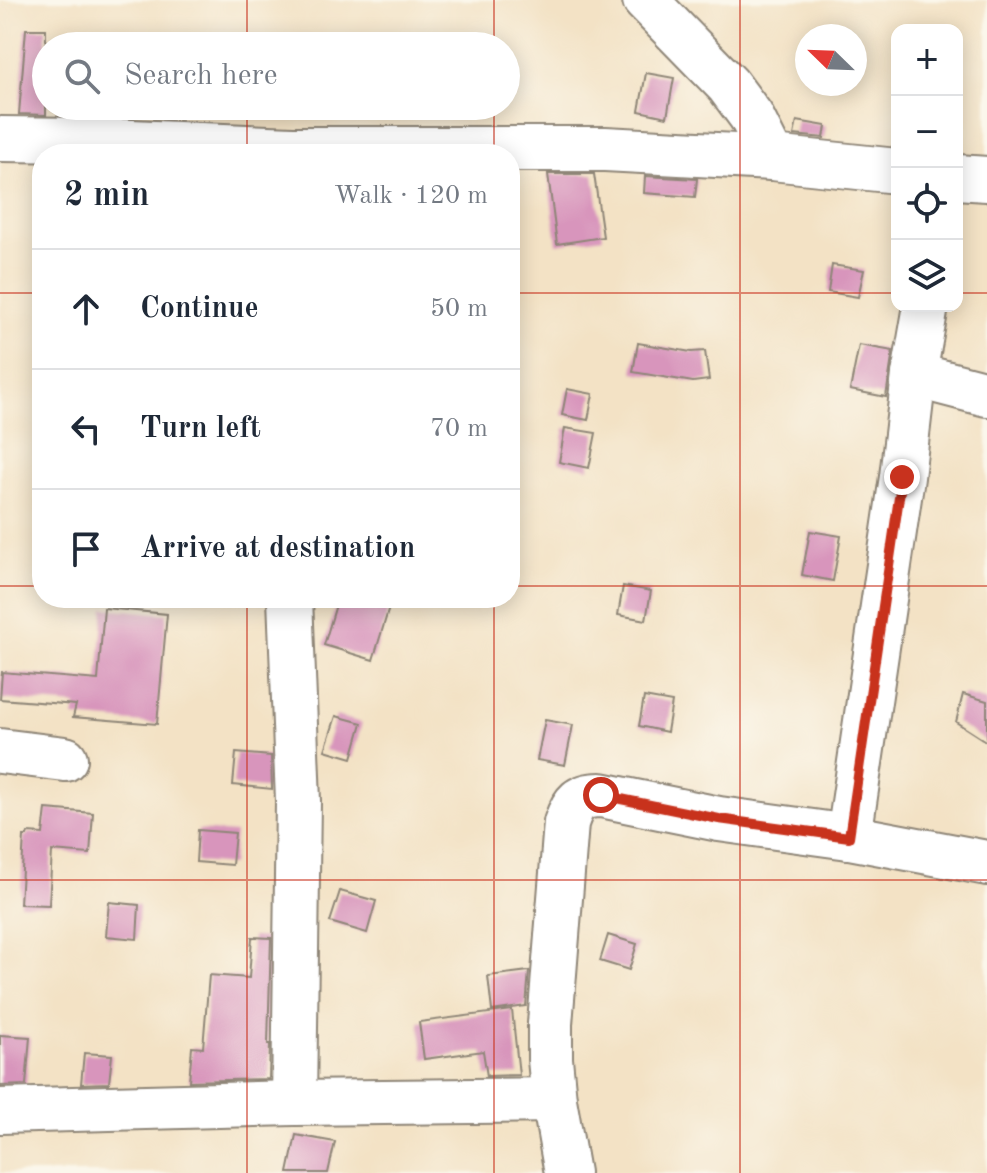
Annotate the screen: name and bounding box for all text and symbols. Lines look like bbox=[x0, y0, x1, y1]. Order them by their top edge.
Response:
north arrow bbox=[795, 24, 867, 96]
map controls bbox=[891, 24, 963, 312]
button: + bbox=[891, 24, 963, 96]
search box bbox=[32, 32, 520, 120]
icon: search bbox=[60, 54, 104, 98]
text: Search here bbox=[124, 61, 278, 91]
button: − bbox=[891, 96, 963, 168]
button: locate bbox=[891, 168, 963, 240]
text: 2 min bbox=[64, 179, 149, 213]
text: Walk · 120 m bbox=[334, 183, 488, 209]
button: layers bbox=[891, 240, 963, 312]
icon: ahead bbox=[64, 287, 108, 331]
text: Continue bbox=[140, 294, 259, 324]
text: 50 m bbox=[430, 296, 488, 322]
icon: left bbox=[64, 407, 108, 451]
text: Turn left bbox=[140, 414, 261, 444]
text: 70 m bbox=[430, 416, 488, 442]
route end bbox=[884, 459, 920, 495]
icon: arrive bbox=[64, 527, 108, 571]
text: Arrive at destination bbox=[140, 534, 415, 564]
route start bbox=[583, 777, 619, 813]

